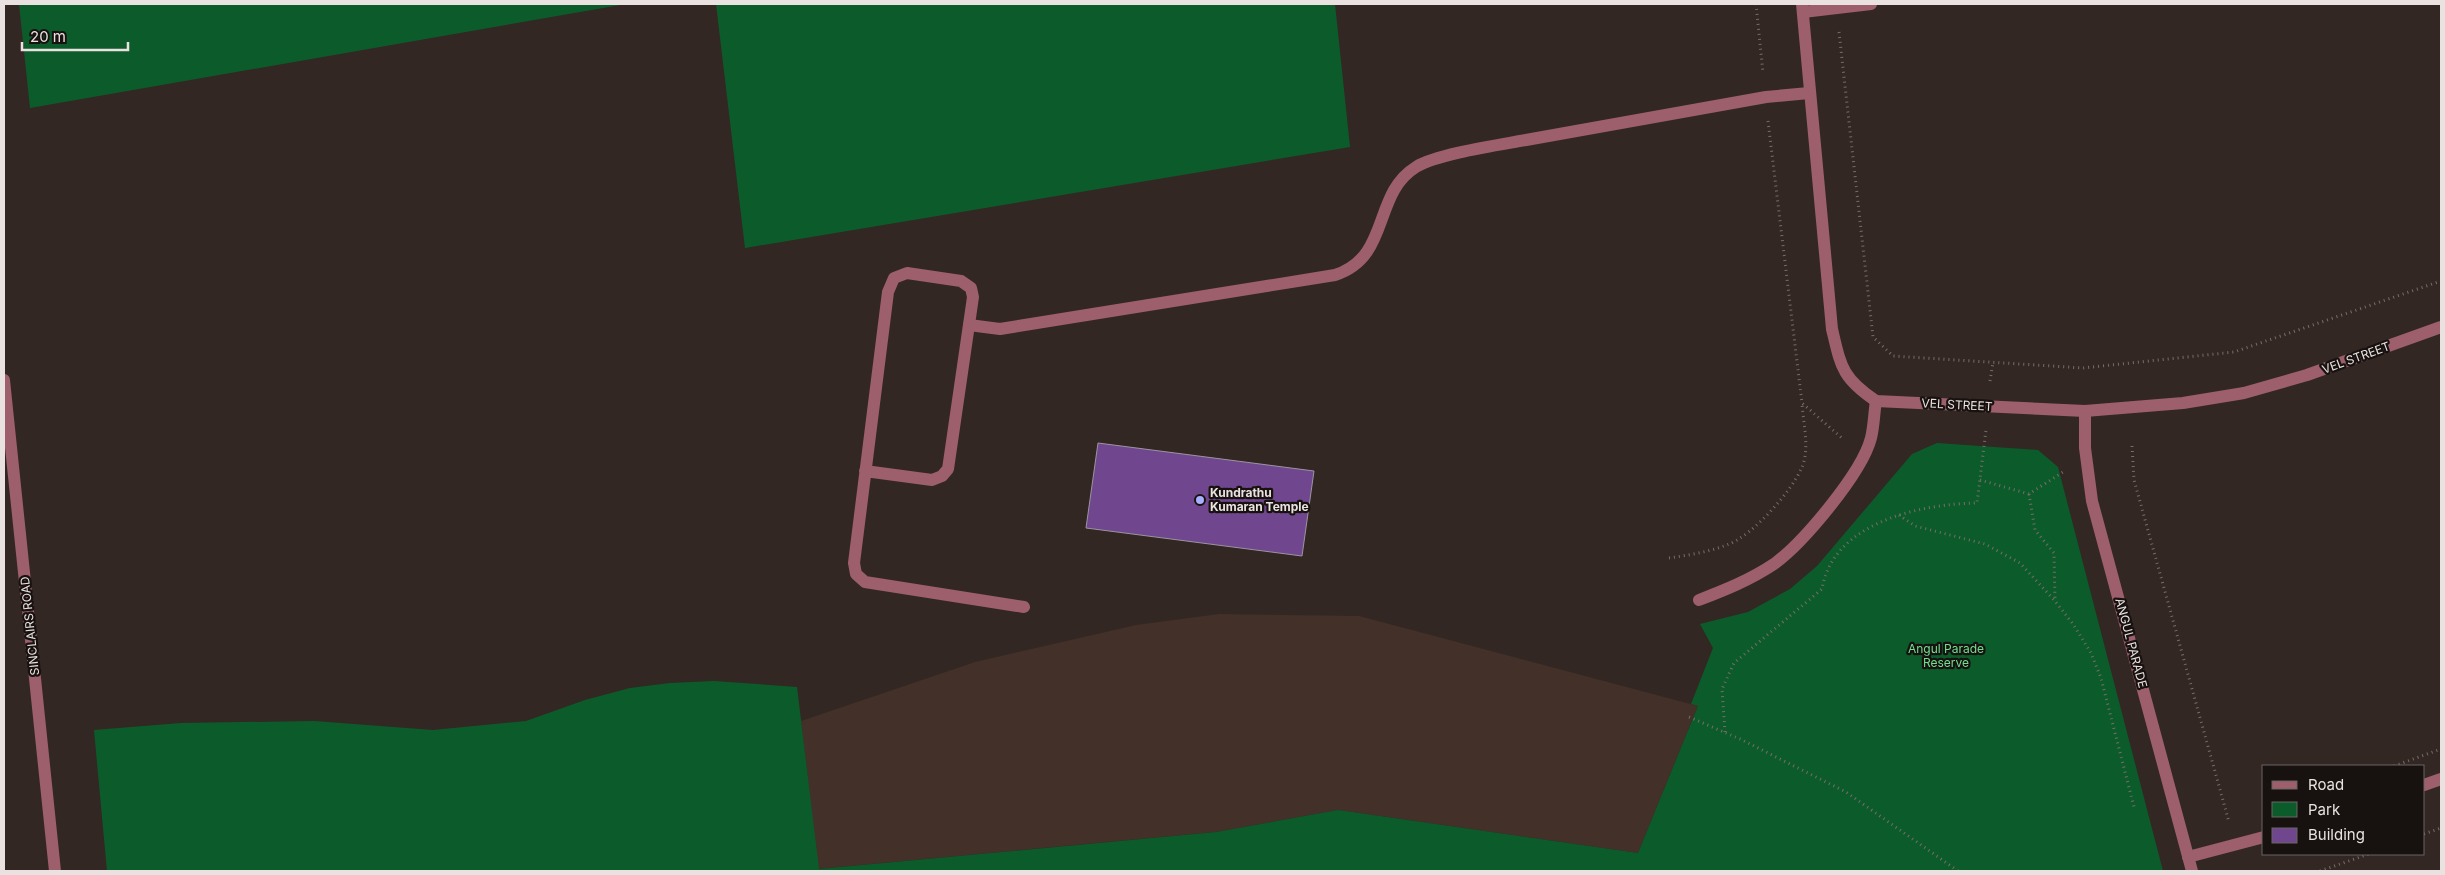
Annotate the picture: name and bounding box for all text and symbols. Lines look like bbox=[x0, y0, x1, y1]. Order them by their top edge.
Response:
scale bar bbox=[22, 20, 129, 52]
text: 20 m bbox=[30, 27, 66, 46]
street label: VEL STREET bbox=[2320, 338, 2392, 377]
street label: VEL STREET bbox=[1921, 395, 1993, 414]
place label: Kundrathu Kumaran Temple bbox=[1210, 485, 1309, 514]
marker: Kundrathu Kumaran Temple bbox=[1194, 494, 1206, 506]
street label: SINCLAIRS ROAD bbox=[17, 576, 42, 676]
street label: ANGUL PARADE bbox=[2112, 596, 2151, 689]
park label: Angul Parade Reserve bbox=[1908, 641, 1984, 670]
legend bbox=[2262, 765, 2425, 855]
text: Road bbox=[2308, 775, 2344, 794]
text: Park bbox=[2308, 800, 2341, 819]
text: Building bbox=[2308, 825, 2365, 844]

